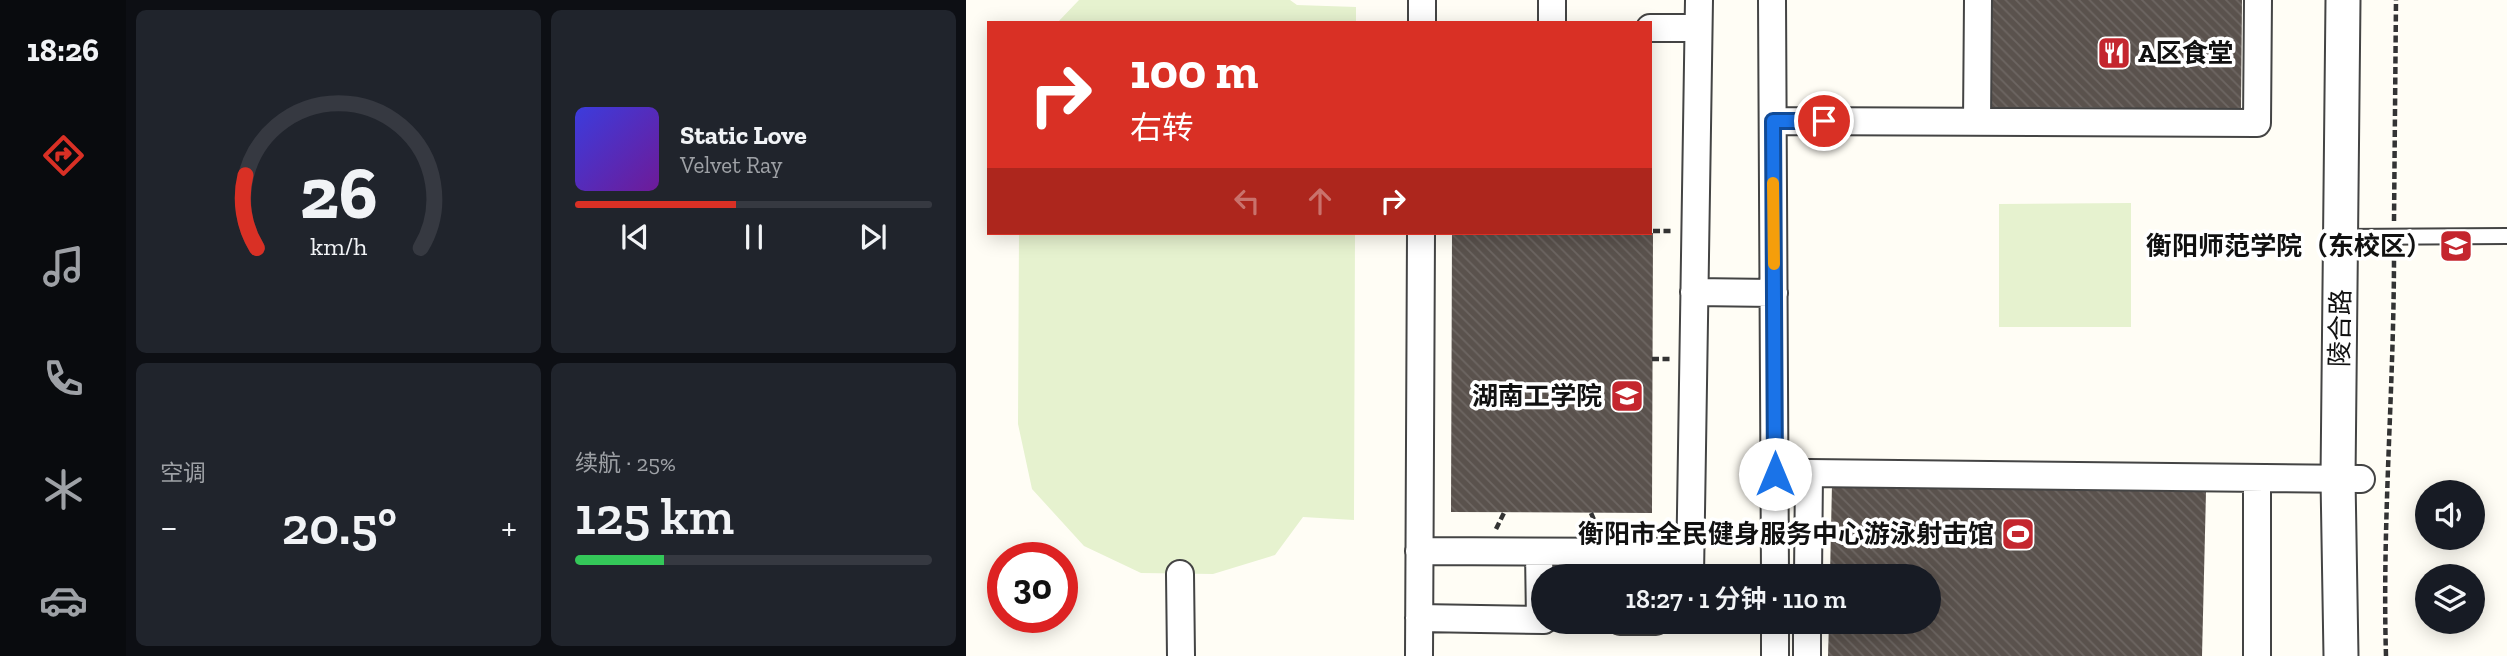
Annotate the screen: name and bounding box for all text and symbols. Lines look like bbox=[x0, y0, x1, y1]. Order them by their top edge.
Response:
text: 18:26 bbox=[27, 31, 99, 69]
restaurant icon: A区食堂 bbox=[2095, 34, 2133, 72]
place label: A区食堂 bbox=[2138, 37, 2234, 69]
text: 100 m bbox=[1130, 42, 1258, 101]
icon: right bbox=[1015, 49, 1106, 140]
pin bbox=[1794, 91, 1854, 151]
icon: arrive bbox=[1805, 102, 1843, 140]
text: 右转 bbox=[1130, 109, 1194, 147]
text: Static Love bbox=[680, 119, 807, 151]
icon: directions bbox=[39, 131, 88, 180]
text: 26 bbox=[299, 149, 378, 237]
text: Velvet Ray bbox=[680, 151, 782, 179]
icon: left bbox=[1228, 182, 1266, 220]
icon: ahead bbox=[1301, 182, 1339, 220]
icon: right bbox=[1374, 182, 1412, 220]
icon: previous bbox=[616, 218, 654, 256]
icon: pause bbox=[735, 218, 773, 256]
icon: next bbox=[854, 218, 892, 256]
school or university icon: 衡阳师范学院（东校区） bbox=[2437, 227, 2475, 265]
place label: 衡阳师范学院（东校区） bbox=[2146, 230, 2432, 262]
text: km/h bbox=[310, 231, 367, 261]
icon: music bbox=[39, 242, 88, 291]
street label: 陵合路 bbox=[2323, 289, 2357, 367]
icon: phone bbox=[39, 354, 88, 403]
school or university icon: 湖南工学院 bbox=[1608, 377, 1646, 415]
place label: 湖南工学院 bbox=[1472, 380, 1602, 412]
position arrow bbox=[1738, 437, 1812, 511]
text: 续航 · 25% bbox=[575, 449, 676, 477]
text: 空调 bbox=[160, 459, 206, 487]
icon: climate bbox=[39, 465, 88, 514]
map controls bbox=[2415, 480, 2485, 634]
button: sound bbox=[2415, 480, 2485, 550]
text: 125 km bbox=[575, 485, 734, 547]
text: 20.5° bbox=[282, 495, 397, 557]
text: − bbox=[160, 504, 178, 550]
text: + bbox=[501, 504, 517, 550]
sports icon: 衡阳市全民健身服务中心游泳射击馆 bbox=[1999, 515, 2037, 553]
place label: 衡阳市全民健身服务中心游泳射击馆 bbox=[1578, 518, 1994, 550]
speed limit sign: 30 bbox=[987, 542, 1078, 633]
button: layers bbox=[2415, 564, 2485, 634]
icon: car bbox=[39, 576, 88, 625]
text: 18:27 · 1 分钟 · 110 m bbox=[1626, 583, 1846, 615]

